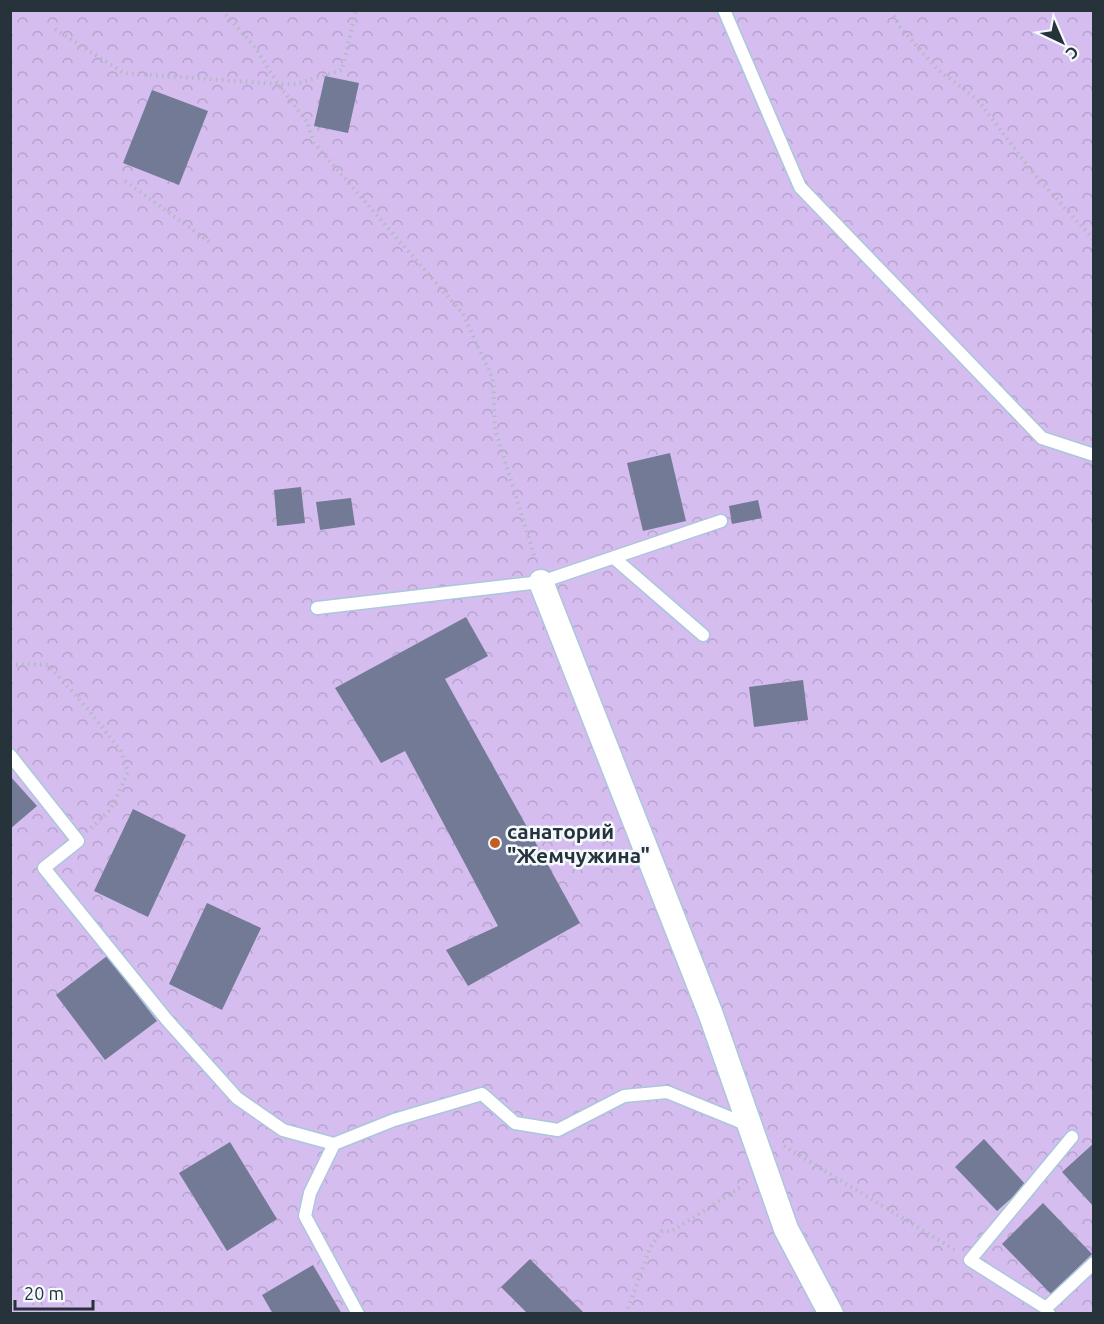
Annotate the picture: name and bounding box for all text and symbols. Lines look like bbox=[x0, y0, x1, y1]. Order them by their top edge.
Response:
north arrow bbox=[1032, 12, 1092, 72]
text: С bbox=[1062, 43, 1082, 63]
place label: санаторий "Жемчужина" bbox=[507, 819, 650, 867]
marker: санаторий "Жемчужина" bbox=[488, 836, 502, 850]
scale bar bbox=[15, 1273, 93, 1311]
text: 20 m bbox=[24, 1283, 64, 1303]

